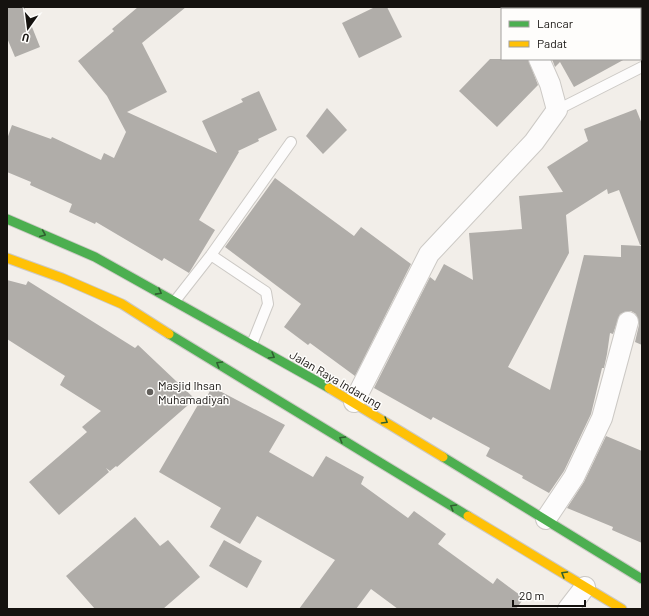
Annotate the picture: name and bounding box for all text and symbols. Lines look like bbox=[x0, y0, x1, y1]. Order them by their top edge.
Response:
north arrow bbox=[8, 8, 48, 48]
legend bbox=[501, 8, 641, 60]
text: Lancar bbox=[537, 16, 574, 30]
text: U bbox=[20, 31, 30, 45]
text: Padat bbox=[537, 36, 567, 50]
one-way arrow bbox=[38, 229, 46, 237]
one-way arrow bbox=[155, 288, 162, 295]
street label: Jalan Raya Indarung bbox=[287, 347, 385, 411]
one-way arrow bbox=[268, 351, 275, 358]
one-way arrow bbox=[216, 362, 223, 369]
place label: Masjid Ihsan Muhamadiyah bbox=[158, 378, 229, 406]
marker: Masjid Ihsan Muhamadiyah bbox=[145, 387, 155, 397]
one-way arrow bbox=[381, 416, 388, 423]
one-way arrow bbox=[339, 436, 346, 444]
one-way arrow bbox=[450, 504, 457, 511]
one-way arrow bbox=[561, 572, 568, 579]
scale bar bbox=[513, 582, 585, 608]
text: 20 m bbox=[519, 588, 545, 602]

